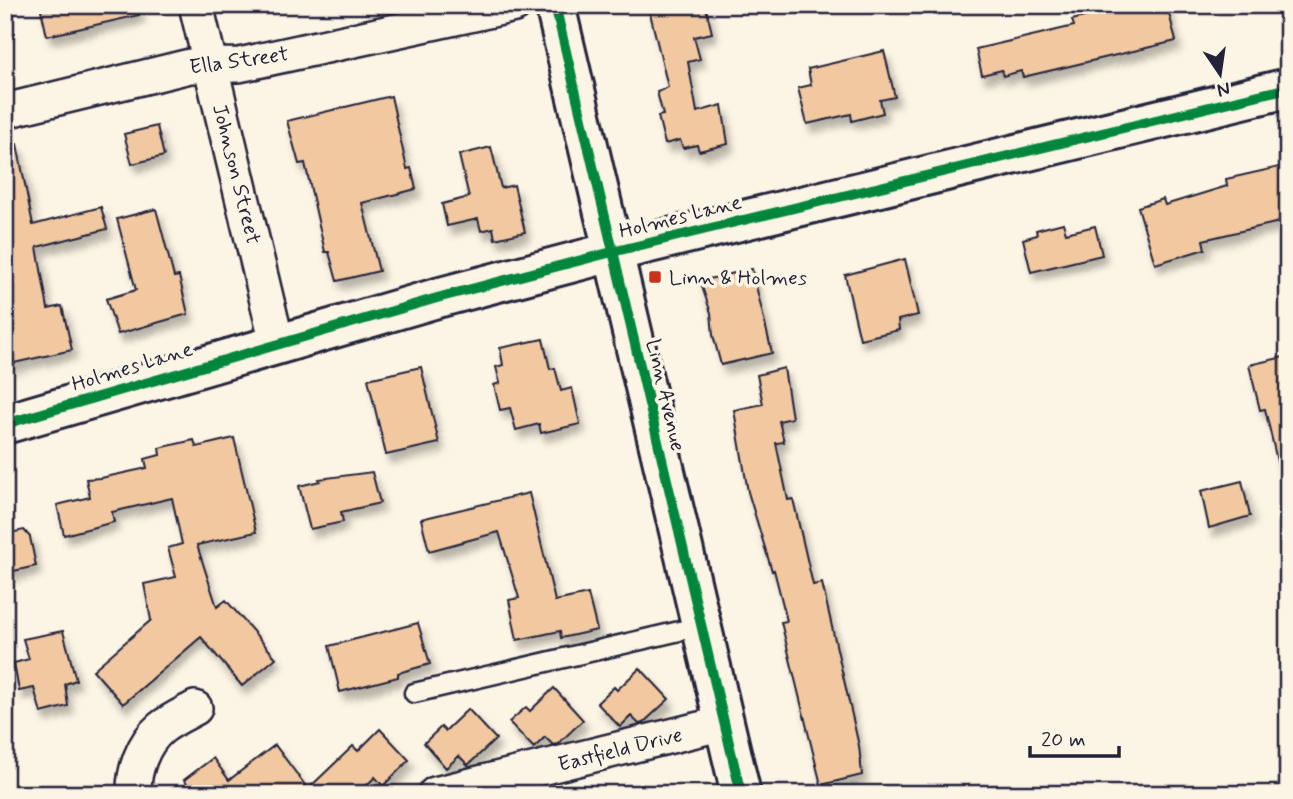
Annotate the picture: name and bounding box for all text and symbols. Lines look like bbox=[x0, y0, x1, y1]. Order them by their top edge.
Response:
north arrow bbox=[1184, 38, 1254, 108]
street label: Ella Street bbox=[188, 40, 291, 82]
text: N bbox=[1215, 75, 1232, 103]
street label: Johnson Street bbox=[205, 101, 267, 247]
street label: Holmes Lane bbox=[616, 188, 744, 246]
place label: Linn & Holmes bbox=[669, 264, 807, 292]
marker: Linn & Holmes bbox=[647, 269, 663, 285]
street label: Holmes Lane bbox=[68, 335, 196, 399]
street label: Linn Avenue bbox=[639, 336, 692, 454]
scale bar bbox=[1030, 715, 1120, 759]
street label: Eastfield Drive bbox=[555, 721, 685, 779]
text: 20 m bbox=[1041, 726, 1086, 754]

